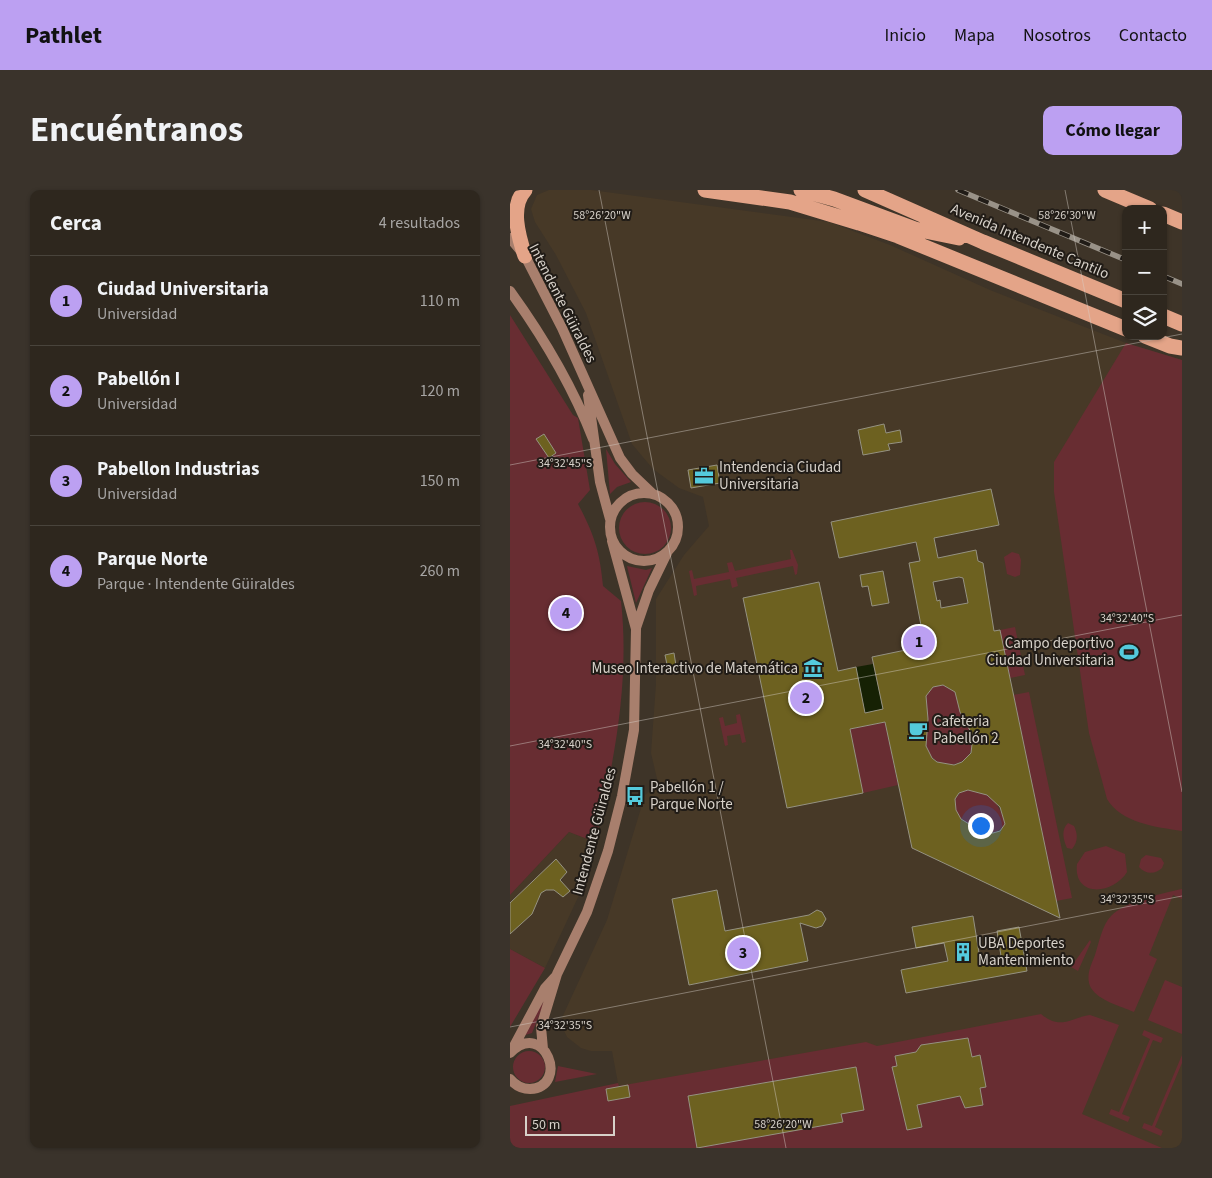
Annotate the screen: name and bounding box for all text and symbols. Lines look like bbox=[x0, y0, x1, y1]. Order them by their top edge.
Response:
text: Pathlet bbox=[25, 18, 102, 53]
text: Inicio bbox=[885, 23, 926, 48]
text: Mapa bbox=[954, 23, 995, 48]
text: Nosotros bbox=[1023, 23, 1091, 48]
text: Contacto bbox=[1119, 23, 1187, 48]
text: Encuéntranos bbox=[30, 105, 243, 155]
button: Cómo llegar bbox=[1043, 106, 1182, 155]
street label: Avenida Intendente Cantilo bbox=[947, 199, 1112, 284]
map controls bbox=[1122, 205, 1167, 340]
button: + bbox=[1122, 205, 1167, 250]
text: 58°26'20"W bbox=[573, 207, 631, 224]
text: 58°26'30"W bbox=[1038, 207, 1096, 224]
text: Cerca bbox=[50, 208, 102, 238]
text: 4 resultados bbox=[379, 212, 460, 234]
street label: Intendente Güiraldes bbox=[523, 240, 602, 367]
button: − bbox=[1122, 250, 1167, 295]
text: Ciudad Universitaria bbox=[97, 276, 269, 303]
text: 1 bbox=[62, 290, 70, 312]
text: 110 m bbox=[420, 290, 460, 312]
button: layers bbox=[1122, 295, 1167, 340]
text: Universidad bbox=[97, 303, 177, 325]
text: Pabellón I bbox=[97, 366, 180, 393]
text: 2 bbox=[62, 380, 70, 402]
text: 120 m bbox=[420, 380, 460, 402]
text: Universidad bbox=[97, 393, 177, 415]
text: 34°32'45"S bbox=[538, 455, 592, 472]
text: Pabellon Industrias bbox=[97, 456, 259, 483]
place label: Intendencia Ciudad Universitaria bbox=[719, 457, 841, 495]
office icon: Intendencia Ciudad Universitaria bbox=[693, 465, 715, 487]
text: 3 bbox=[62, 470, 70, 492]
text: 150 m bbox=[420, 470, 460, 492]
text: Universidad bbox=[97, 483, 177, 505]
text: Parque Norte bbox=[97, 546, 208, 573]
text: 4 bbox=[62, 560, 70, 582]
text: 260 m bbox=[420, 560, 460, 582]
text: Parque · Intendente Güiraldes bbox=[97, 573, 295, 595]
pin: 4 bbox=[550, 594, 582, 632]
text: 34°32'40"S bbox=[1100, 610, 1154, 627]
pin: 1 bbox=[903, 623, 935, 661]
place label: Campo deportivo Ciudad Universitaria bbox=[987, 633, 1114, 671]
sports icon: Campo deportivo Ciudad Universitaria bbox=[1118, 641, 1140, 663]
museum icon: Museo Interactivo de Matemática bbox=[802, 657, 824, 679]
place label: Museo Interactivo de Matemática bbox=[592, 658, 798, 679]
pin: 2 bbox=[790, 679, 822, 717]
place label: Cafeteria Pabellón 2 bbox=[933, 711, 999, 749]
cafe icon: Cafeteria Pabellón 2 bbox=[907, 719, 929, 741]
text: 34°32'40"S bbox=[538, 736, 592, 753]
street label: Intendente Güiraldes bbox=[567, 765, 622, 897]
place label: Pabellón 1 / Parque Norte bbox=[650, 777, 733, 815]
bus stop icon: Pabellón 1 / Parque Norte bbox=[624, 785, 646, 807]
your location bbox=[968, 813, 994, 839]
text: 34°32'35"S bbox=[1100, 891, 1154, 908]
place label: UBA Deportes Mantenimiento bbox=[978, 933, 1074, 971]
pin: 3 bbox=[727, 934, 759, 972]
building icon: UBA Deportes Mantenimiento bbox=[952, 941, 974, 963]
text: 34°32'35"S bbox=[538, 1017, 592, 1034]
scale bar bbox=[525, 1113, 615, 1136]
text: 50 m bbox=[532, 1115, 560, 1135]
text: 58°26'20"W bbox=[754, 1116, 812, 1133]

